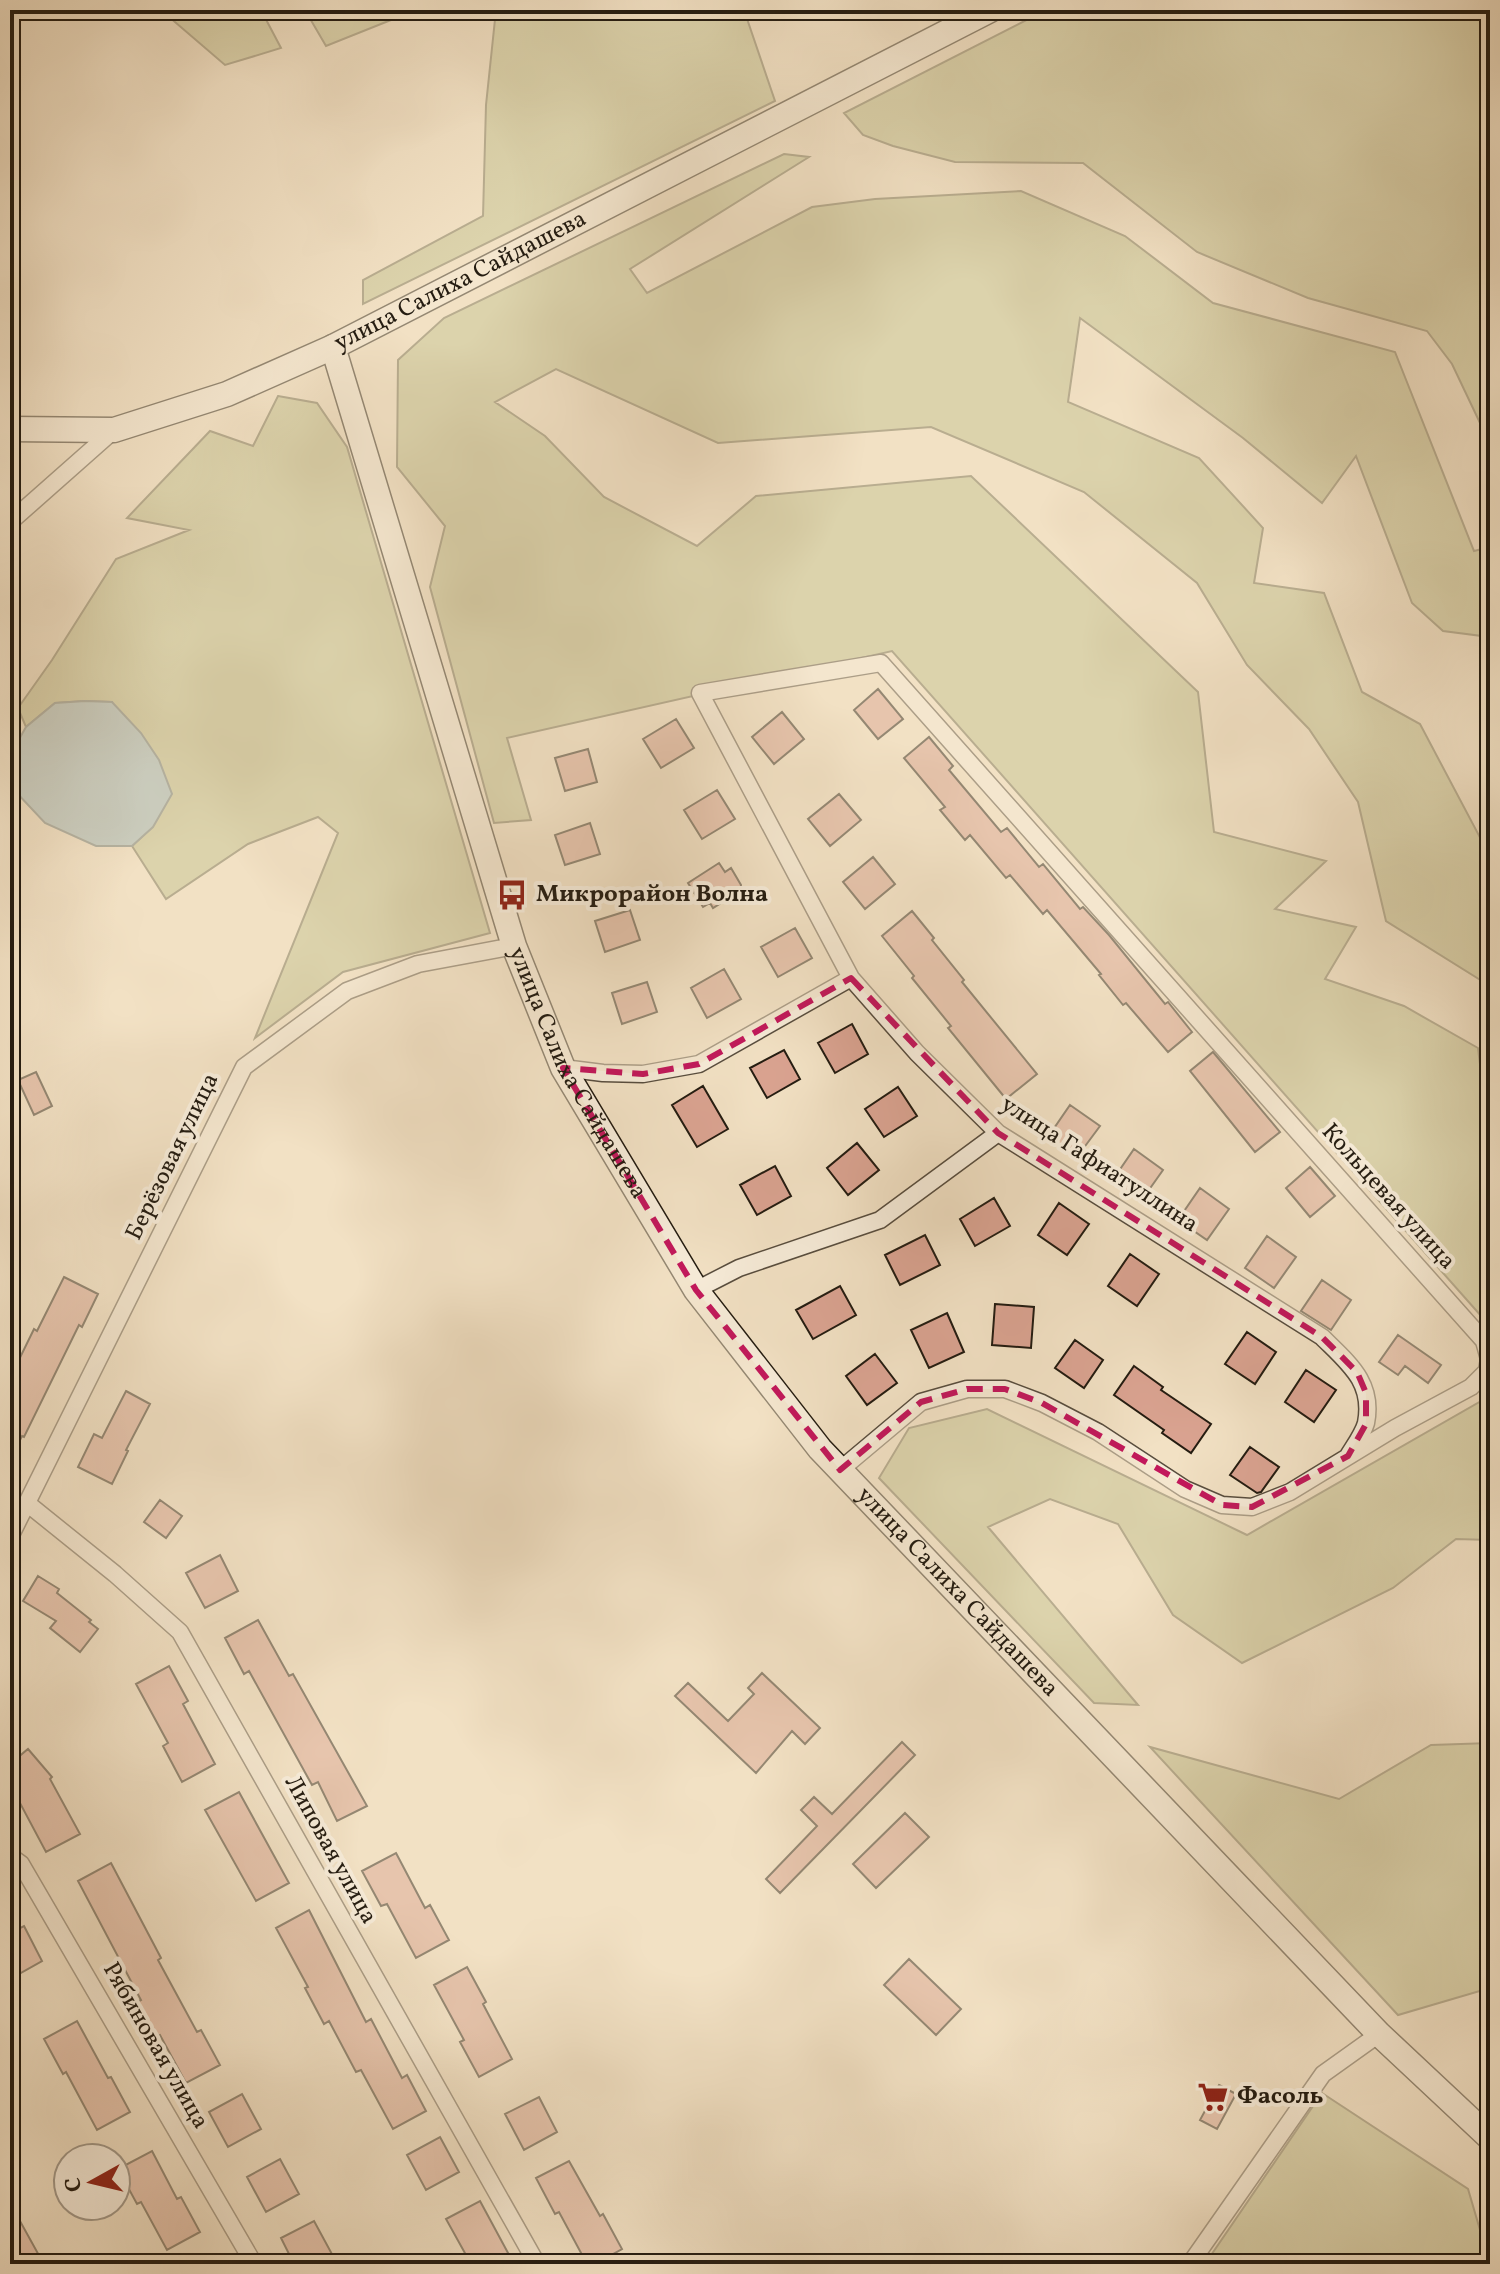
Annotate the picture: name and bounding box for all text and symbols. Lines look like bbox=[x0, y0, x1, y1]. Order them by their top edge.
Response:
street label: улица Салиха Сайдашева bbox=[328, 203, 593, 360]
bus stop icon: Микрорайон Волна bbox=[495, 878, 529, 912]
place label: Микрорайон Волна bbox=[536, 878, 768, 912]
street label: улица Салиха Сайдашева bbox=[499, 942, 655, 1206]
street label: Берёзовая улица bbox=[118, 1068, 228, 1246]
street label: улица Гафиатуллина bbox=[993, 1088, 1205, 1242]
street label: Кольцевая улица bbox=[1313, 1116, 1463, 1278]
street label: улица Салиха Сайдашева bbox=[848, 1480, 1066, 1705]
street label: Липовая улица bbox=[275, 1770, 385, 1930]
street label: Рябиновая улица bbox=[93, 1956, 217, 2136]
supermarket icon: Фасоль bbox=[1196, 2080, 1230, 2114]
place label: Фасоль bbox=[1237, 2080, 1324, 2114]
north arrow bbox=[52, 2142, 132, 2222]
text: С bbox=[58, 2175, 91, 2194]

